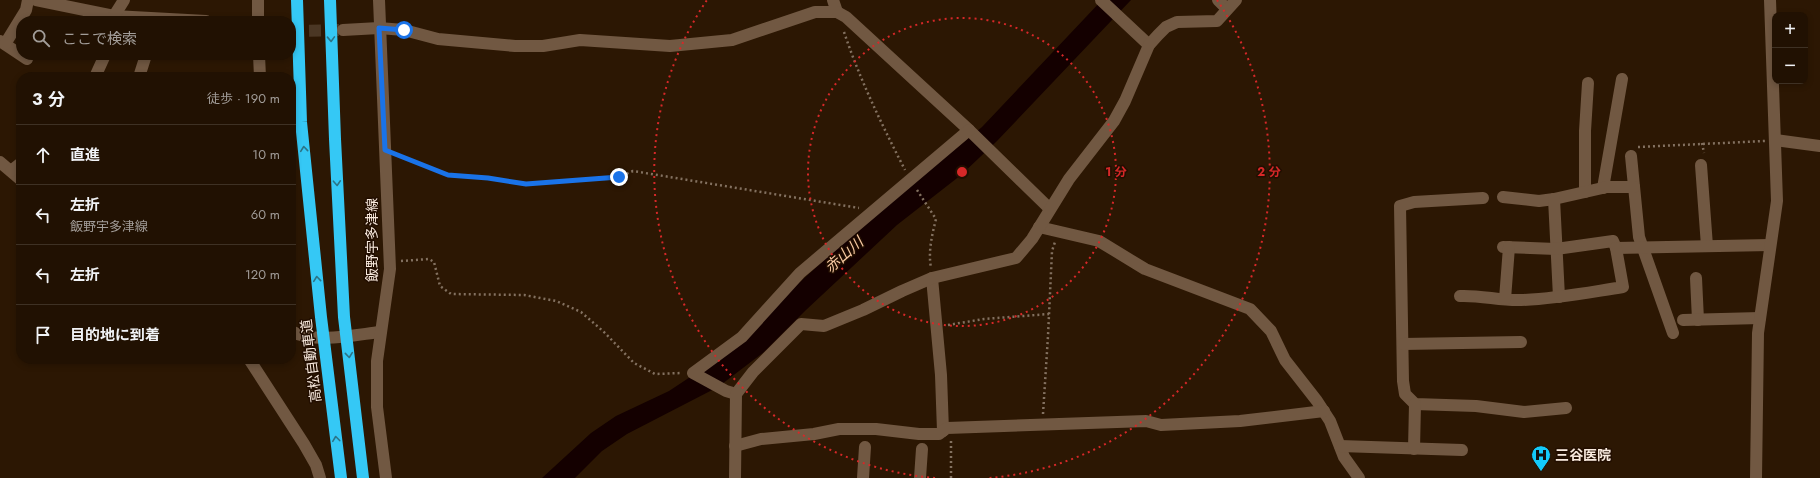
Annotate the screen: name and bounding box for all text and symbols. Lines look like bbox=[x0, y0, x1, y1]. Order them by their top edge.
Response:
map controls bbox=[1772, 12, 1808, 84]
button: + bbox=[1772, 12, 1808, 48]
search box bbox=[16, 16, 296, 60]
route start bbox=[395, 21, 413, 39]
icon: search bbox=[30, 27, 52, 49]
text: ここで検索 bbox=[62, 28, 137, 50]
one-way arrow bbox=[327, 36, 336, 42]
button: − bbox=[1772, 48, 1808, 84]
text: 3 分 bbox=[32, 87, 65, 111]
text: 徒歩 · 190 m bbox=[207, 89, 280, 108]
icon: ahead bbox=[32, 144, 54, 166]
text: 直進 bbox=[70, 144, 100, 166]
text: 10 m bbox=[252, 145, 280, 164]
one-way arrow bbox=[300, 146, 309, 152]
text: 1 分 bbox=[1105, 163, 1127, 181]
text: 2 分 bbox=[1257, 163, 1281, 181]
centre of rings bbox=[955, 165, 969, 179]
route end bbox=[610, 168, 628, 186]
one-way arrow bbox=[333, 180, 341, 186]
text: 左折 bbox=[70, 194, 100, 216]
street label: 飯野宇多津線 bbox=[362, 198, 382, 282]
icon: left bbox=[32, 204, 54, 226]
text: 60 m bbox=[251, 205, 280, 224]
text: 飯野宇多津線 bbox=[70, 217, 148, 236]
water label: 赤山川 bbox=[820, 231, 870, 278]
icon: left bbox=[32, 264, 54, 286]
text: 左折 bbox=[70, 264, 100, 286]
text: 120 m bbox=[245, 265, 280, 284]
one-way arrow bbox=[313, 276, 322, 282]
street label: 高松自動車道 bbox=[296, 318, 326, 404]
icon: arrive bbox=[32, 324, 54, 346]
text: 目的地に到着 bbox=[70, 324, 160, 346]
one-way arrow bbox=[344, 352, 353, 358]
one-way arrow bbox=[332, 436, 341, 442]
hospital icon: 三谷医院 bbox=[1530, 444, 1552, 472]
place label: 三谷医院 bbox=[1555, 445, 1611, 465]

